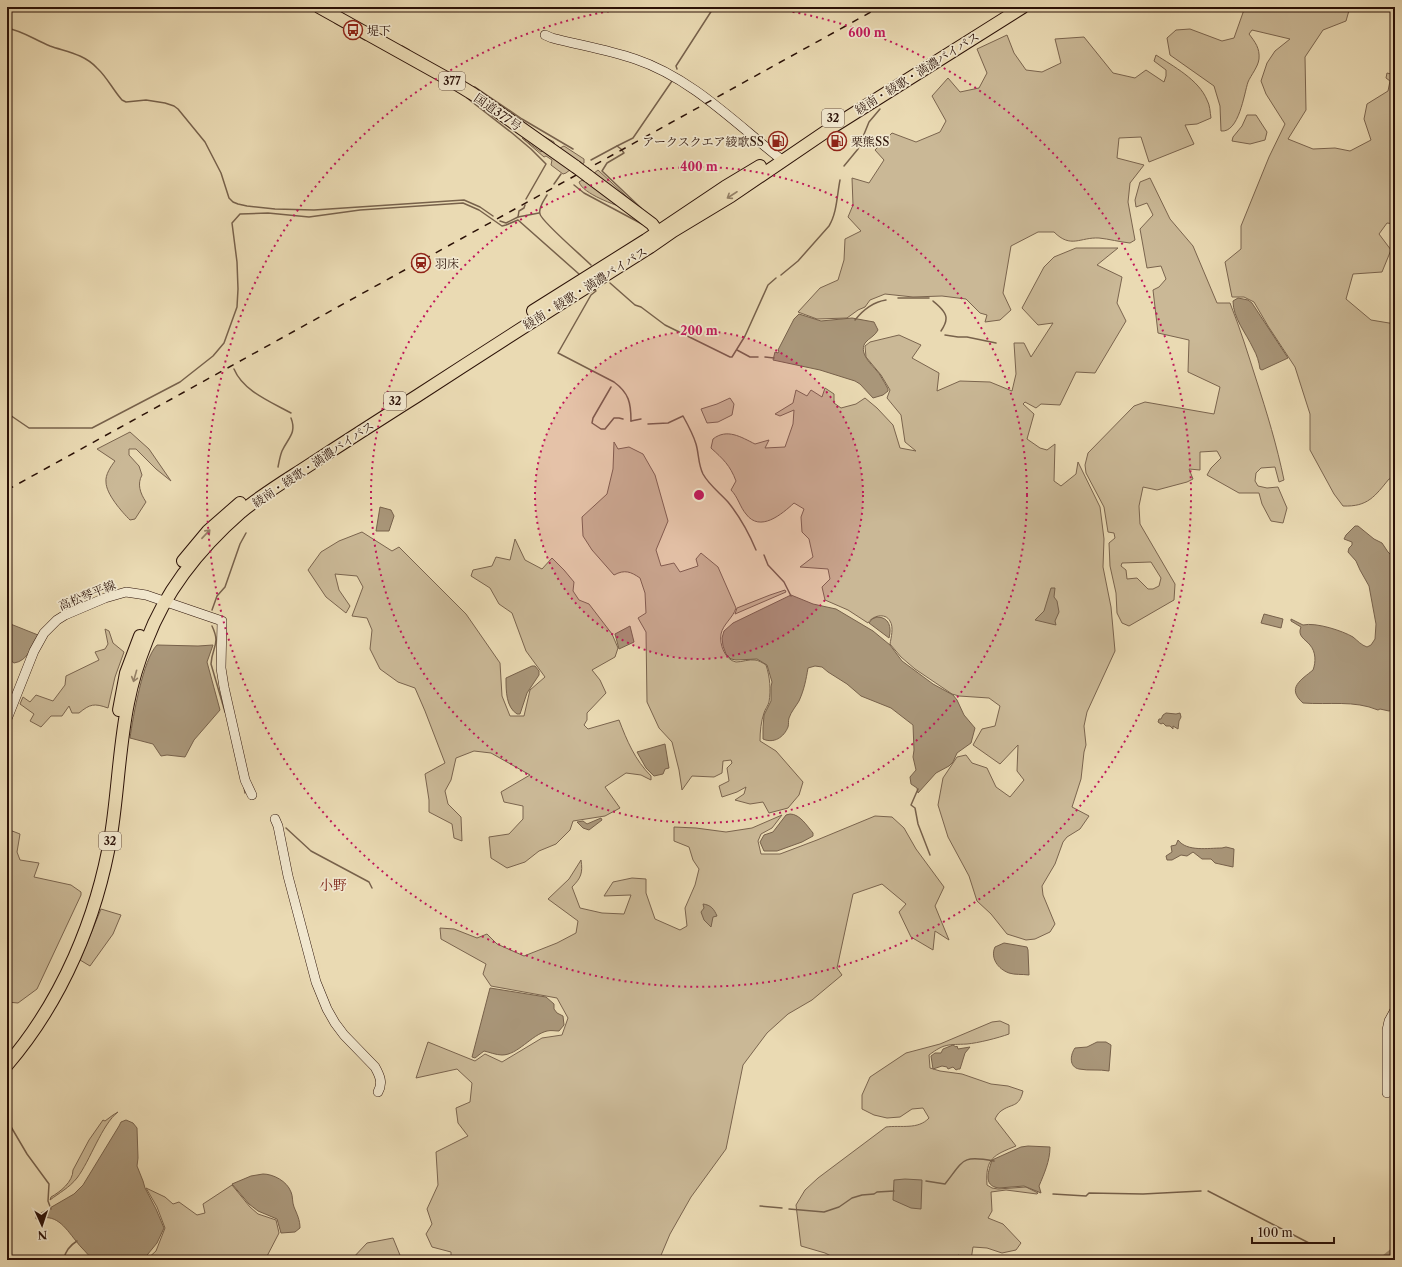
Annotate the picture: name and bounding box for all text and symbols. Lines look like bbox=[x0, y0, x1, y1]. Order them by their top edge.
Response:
bus stop icon: 堤下 bbox=[342, 19, 364, 41]
place label: 堤下 bbox=[367, 23, 391, 38]
text: 600 m bbox=[848, 25, 886, 40]
street label: 綾南・綾歌・満濃バイパス bbox=[852, 29, 982, 117]
road number: 377 bbox=[439, 72, 465, 90]
street label: 国道377号 bbox=[471, 90, 525, 134]
road number: 32 bbox=[822, 109, 844, 127]
fuel station icon: アークスクエア綾歌SS bbox=[767, 130, 789, 152]
fuel station icon: 栗熊SS bbox=[826, 130, 848, 152]
place label: アークスクエア綾歌SS bbox=[642, 134, 764, 149]
place label: 栗熊SS bbox=[851, 134, 889, 149]
text: 400 m bbox=[680, 159, 718, 174]
one-way arrow bbox=[727, 191, 738, 199]
street label: 綾南・綾歌・満濃バイパス bbox=[520, 244, 650, 332]
station icon: 羽床 bbox=[410, 252, 432, 274]
place label: 羽床 bbox=[435, 256, 459, 271]
text: 200 m bbox=[680, 323, 718, 338]
road number: 32 bbox=[384, 392, 406, 410]
street label: 綾南・綾歌・満濃バイパス bbox=[249, 418, 377, 510]
centre of rings bbox=[692, 488, 706, 502]
one-way arrow bbox=[201, 528, 210, 539]
street label: 高松琴平線 bbox=[56, 577, 118, 613]
one-way arrow bbox=[131, 670, 138, 683]
road number: 32 bbox=[99, 832, 121, 850]
district label: 小野 bbox=[319, 876, 347, 894]
north arrow bbox=[22, 1205, 62, 1245]
scale bar bbox=[1252, 1219, 1334, 1245]
text: 100 m bbox=[1258, 1225, 1293, 1240]
text: N bbox=[37, 1228, 48, 1242]

